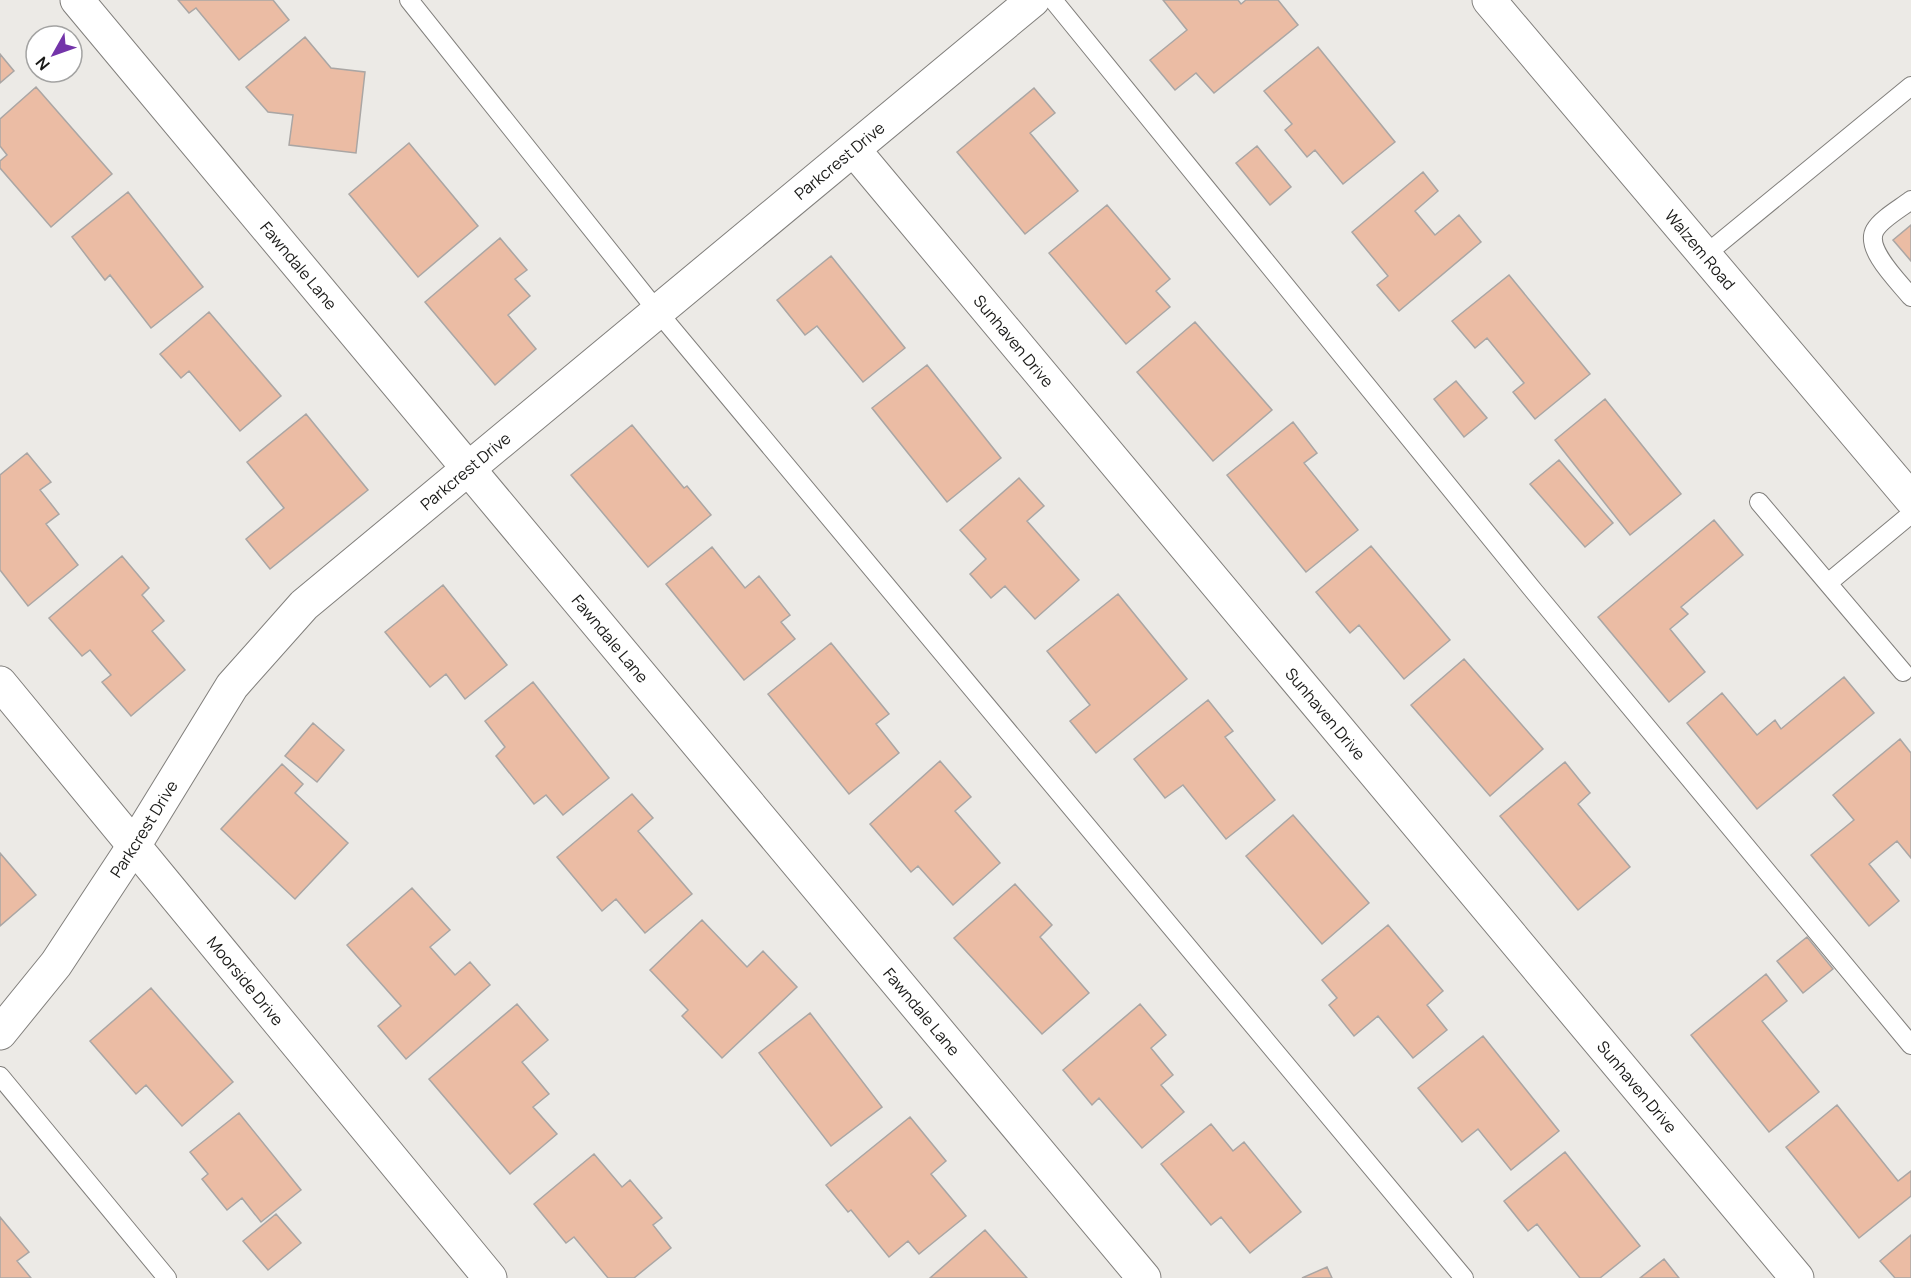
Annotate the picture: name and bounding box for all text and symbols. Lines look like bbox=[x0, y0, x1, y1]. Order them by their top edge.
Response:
north arrow bbox=[24, 24, 84, 84]
text: N bbox=[30, 52, 55, 75]
street label: Parkcrest Drive bbox=[790, 117, 889, 205]
street label: Walzem Road bbox=[1660, 205, 1740, 294]
street label: Fawndale Lane bbox=[255, 217, 342, 314]
street label: Sunhaven Drive bbox=[969, 290, 1059, 392]
street label: Parkcrest Drive bbox=[416, 427, 515, 515]
street label: Fawndale Lane bbox=[567, 590, 653, 687]
street label: Sunhaven Drive bbox=[1280, 663, 1370, 765]
street label: Parkcrest Drive bbox=[105, 776, 183, 882]
street label: Moorside Drive bbox=[202, 932, 289, 1030]
street label: Fawndale Lane bbox=[878, 963, 965, 1060]
street label: Sunhaven Drive bbox=[1592, 1036, 1682, 1138]

